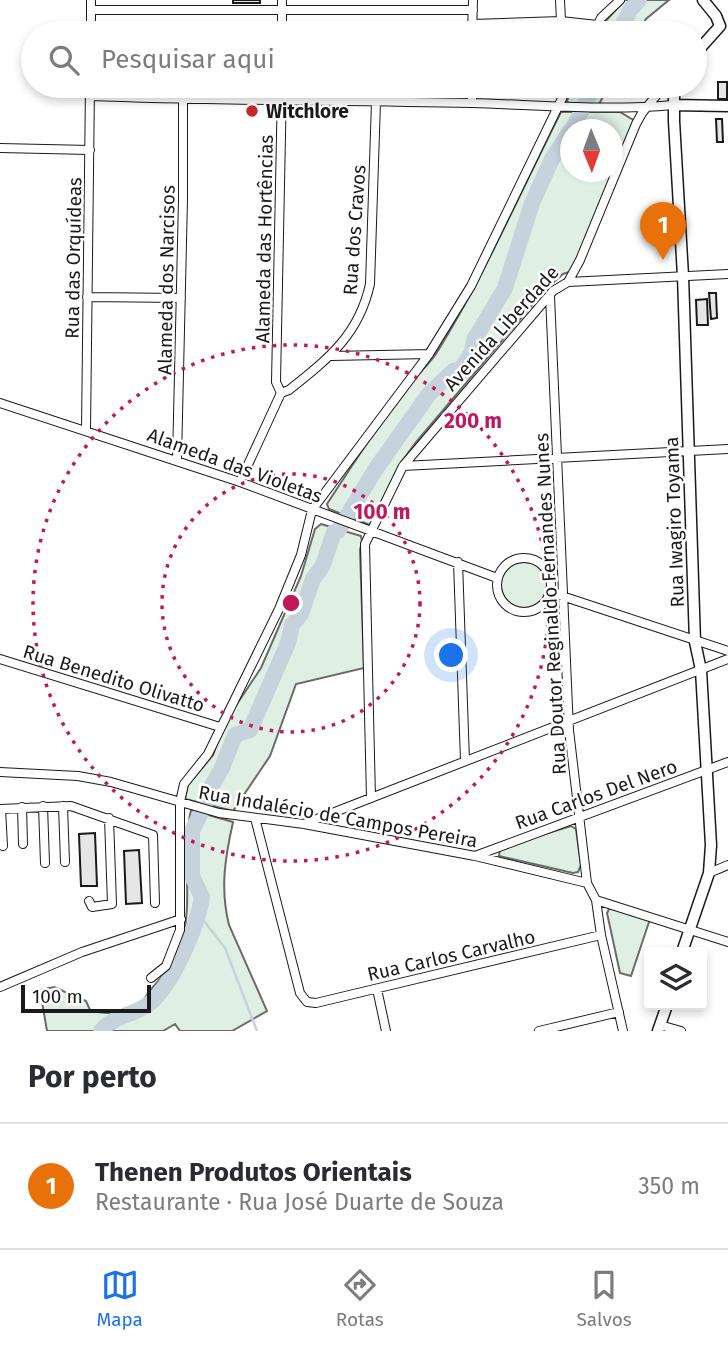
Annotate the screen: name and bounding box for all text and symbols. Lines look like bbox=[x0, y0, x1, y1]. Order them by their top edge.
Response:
search box bbox=[21, 21, 707, 98]
icon: search bbox=[45, 41, 83, 79]
text: Pesquisar aqui bbox=[101, 44, 275, 75]
place label: Witchlore bbox=[266, 100, 349, 123]
marker: Witchlore bbox=[244, 103, 260, 119]
north arrow bbox=[560, 119, 623, 182]
street label: Alameda das Hortências bbox=[251, 135, 278, 343]
street label: Rua dos Cravos bbox=[338, 164, 371, 296]
street label: Rua das Orquídeas bbox=[61, 177, 86, 339]
street label: Alameda dos Narcisos bbox=[153, 185, 180, 375]
pin: 1 bbox=[640, 202, 686, 260]
street label: Avenida Liberdade bbox=[439, 261, 564, 396]
text: 200 m bbox=[444, 408, 502, 434]
street label: Alameda das Violetas bbox=[144, 423, 325, 508]
street label: Rua Doutor Reginaldo Fernandes Nunes bbox=[530, 432, 571, 776]
street label: Rua Iwagiro Toyama bbox=[660, 436, 689, 608]
text: 100 m bbox=[353, 499, 411, 525]
centre of rings bbox=[279, 591, 303, 615]
your location bbox=[434, 638, 468, 672]
street label: Rua Benedito Olivatto bbox=[20, 640, 207, 717]
street label: Rua Carlos Del Nero bbox=[512, 754, 680, 835]
street label: Rua Indalécio de Campos Pereira bbox=[197, 781, 479, 852]
street label: Rua Carlos Carvalho bbox=[365, 925, 537, 986]
map controls bbox=[644, 947, 707, 1010]
button: layers bbox=[644, 947, 707, 1010]
scale bar bbox=[21, 982, 150, 1014]
text: 100 m bbox=[32, 985, 83, 1008]
text: Por perto bbox=[28, 1059, 157, 1095]
text: Thenen Produtos Orientais bbox=[95, 1157, 412, 1188]
text: 1 bbox=[46, 1172, 56, 1200]
text: 350 m bbox=[638, 1172, 700, 1200]
text: Restaurante · Rua José Duarte de Souza bbox=[95, 1188, 504, 1216]
tab: Mapa bbox=[96, 1266, 143, 1331]
tab: Rotas bbox=[336, 1266, 384, 1331]
tab: Salvos bbox=[577, 1266, 632, 1331]

